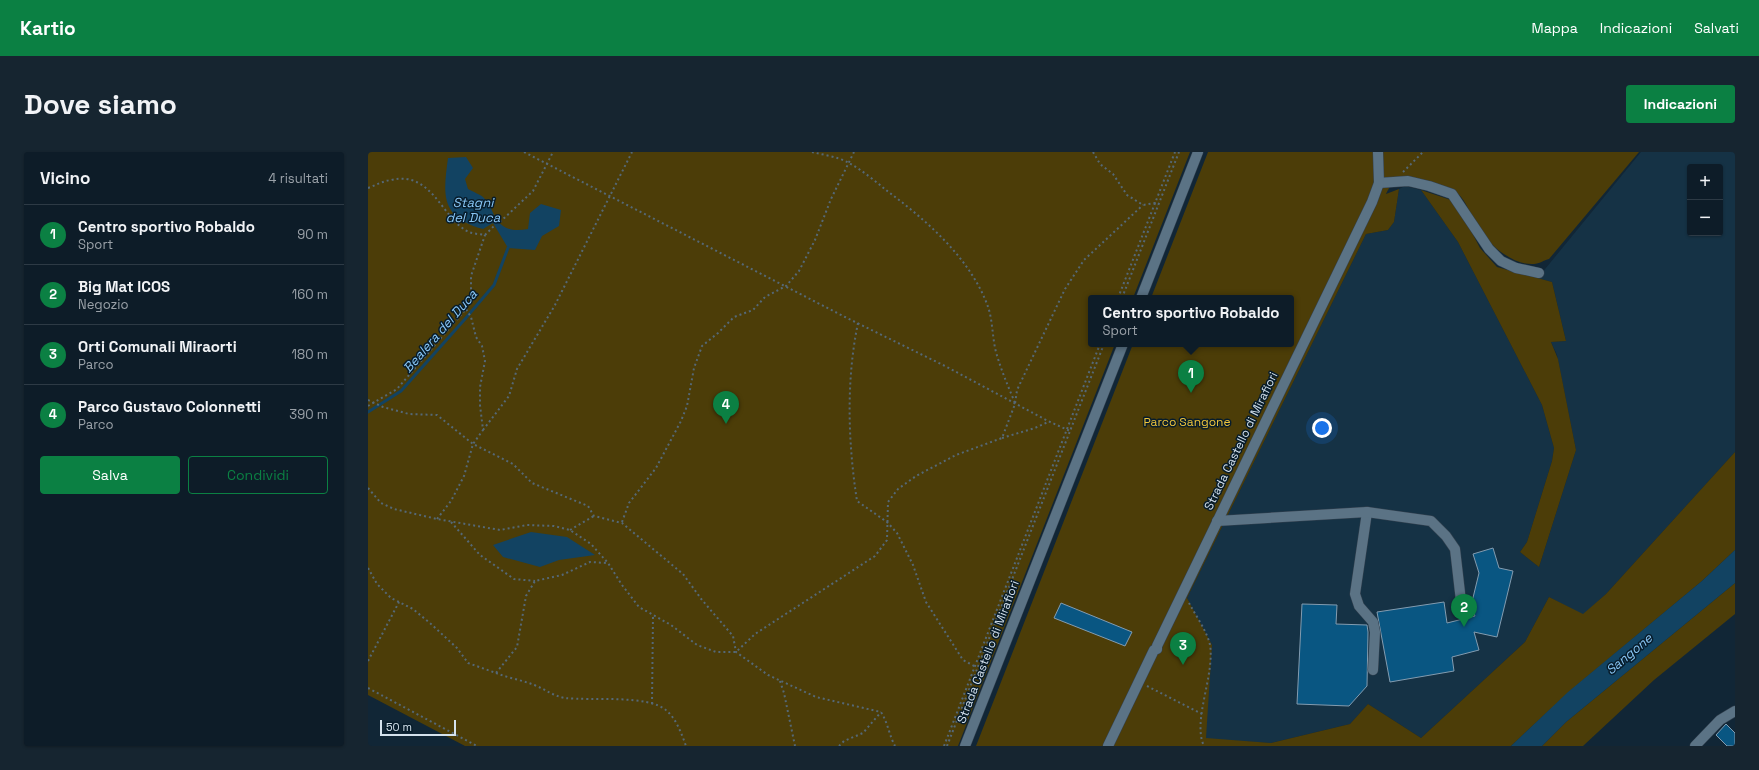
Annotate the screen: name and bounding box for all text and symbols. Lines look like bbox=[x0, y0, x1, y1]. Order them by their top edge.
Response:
text: Kartio bbox=[20, 16, 76, 41]
text: Mappa bbox=[1532, 19, 1578, 37]
text: Indicazioni bbox=[1600, 19, 1672, 37]
text: Salvati bbox=[1694, 19, 1739, 37]
button: Indicazioni bbox=[1626, 85, 1735, 123]
text: Dove siamo bbox=[24, 86, 177, 122]
map controls bbox=[1687, 164, 1723, 236]
button: + bbox=[1687, 164, 1723, 200]
text: Vicino bbox=[40, 167, 90, 189]
text: 4 risultati bbox=[268, 170, 328, 187]
water label: Stagni del Duca bbox=[446, 194, 501, 226]
button: − bbox=[1687, 200, 1723, 236]
text: Centro sportivo Robaldo bbox=[78, 217, 255, 236]
text: 1 bbox=[50, 226, 56, 243]
text: 90 m bbox=[297, 226, 328, 243]
text: Sport bbox=[78, 236, 113, 253]
text: Big Mat ICOS bbox=[78, 277, 170, 296]
text: 2 bbox=[49, 286, 57, 303]
text: 160 m bbox=[292, 286, 328, 303]
water label: Bealera del Duca bbox=[399, 286, 481, 376]
popup bbox=[1088, 295, 1294, 347]
text: Negozio bbox=[78, 296, 128, 313]
text: Centro sportivo Robaldo bbox=[1103, 303, 1279, 322]
text: Sport bbox=[1103, 322, 1138, 339]
text: Orti Comunali Miraorti bbox=[78, 337, 237, 356]
text: 3 bbox=[49, 346, 57, 363]
text: 180 m bbox=[292, 346, 328, 363]
text: Parco bbox=[78, 356, 114, 373]
pin: 1 bbox=[1178, 360, 1204, 393]
street label: Strada Castello di Mirafiori bbox=[1201, 369, 1282, 513]
pin: 4 bbox=[713, 391, 739, 424]
text: Parco Gustavo Colonnetti bbox=[78, 397, 261, 416]
text: 4 bbox=[49, 406, 57, 423]
text: 390 m bbox=[289, 406, 328, 423]
park label: Parco Sangone bbox=[1143, 414, 1231, 430]
text: Parco bbox=[78, 416, 114, 433]
your location bbox=[1312, 418, 1332, 438]
button: Salva bbox=[40, 456, 180, 494]
button: Condividi bbox=[188, 456, 328, 494]
street label: Strada Castello di Mirafiori bbox=[953, 578, 1023, 726]
pin: 2 bbox=[1451, 594, 1477, 627]
water label: Sangone bbox=[1602, 629, 1657, 678]
pin: 3 bbox=[1170, 632, 1196, 665]
scale bar bbox=[380, 718, 456, 737]
text: 50 m bbox=[386, 720, 412, 734]

